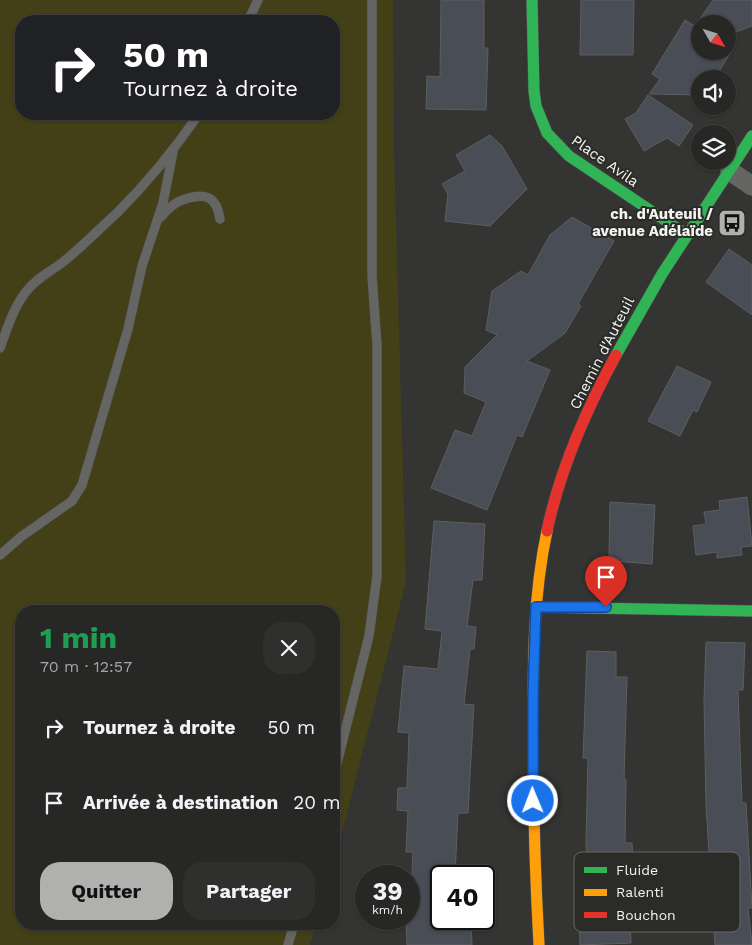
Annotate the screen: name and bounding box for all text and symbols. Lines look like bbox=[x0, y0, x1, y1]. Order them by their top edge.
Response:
north arrow bbox=[691, 15, 736, 60]
map controls bbox=[691, 15, 736, 170]
text: 50 m bbox=[123, 34, 209, 76]
icon: right bbox=[40, 35, 105, 100]
button: sound bbox=[691, 70, 736, 115]
text: Tournez à droite bbox=[123, 76, 298, 101]
button: layers bbox=[691, 125, 736, 170]
street label: Place Avila bbox=[568, 131, 643, 191]
place label: ch. d'Auteuil / avenue Adélaïde bbox=[592, 205, 713, 240]
bus stop icon: ch. d'Auteuil / avenue Adélaïde bbox=[717, 208, 747, 238]
street label: Chemin d'Auteuil bbox=[566, 293, 638, 412]
pin bbox=[585, 556, 627, 607]
icon: arrive bbox=[592, 563, 620, 591]
text: 1 min bbox=[40, 620, 117, 655]
button: close bbox=[263, 622, 315, 674]
text: 70 m · 12:57 bbox=[40, 657, 132, 676]
icon: right bbox=[40, 714, 68, 742]
text: Tournez à droite bbox=[83, 716, 235, 739]
text: 50 m bbox=[268, 716, 315, 739]
position arrow bbox=[506, 774, 558, 826]
icon: arrive bbox=[40, 789, 68, 817]
text: Arrivée à destination bbox=[83, 791, 278, 814]
text: 20 m bbox=[293, 791, 341, 814]
legend bbox=[574, 852, 740, 932]
button: Quitter bbox=[40, 862, 173, 920]
button: Partager bbox=[183, 862, 315, 920]
text: Fluide bbox=[616, 862, 658, 878]
speed limit sign: 40 bbox=[430, 865, 495, 930]
text: 39 bbox=[372, 877, 403, 906]
text: Ralenti bbox=[616, 884, 664, 900]
text: km/h bbox=[372, 903, 403, 917]
text: Bouchon bbox=[616, 907, 676, 923]

